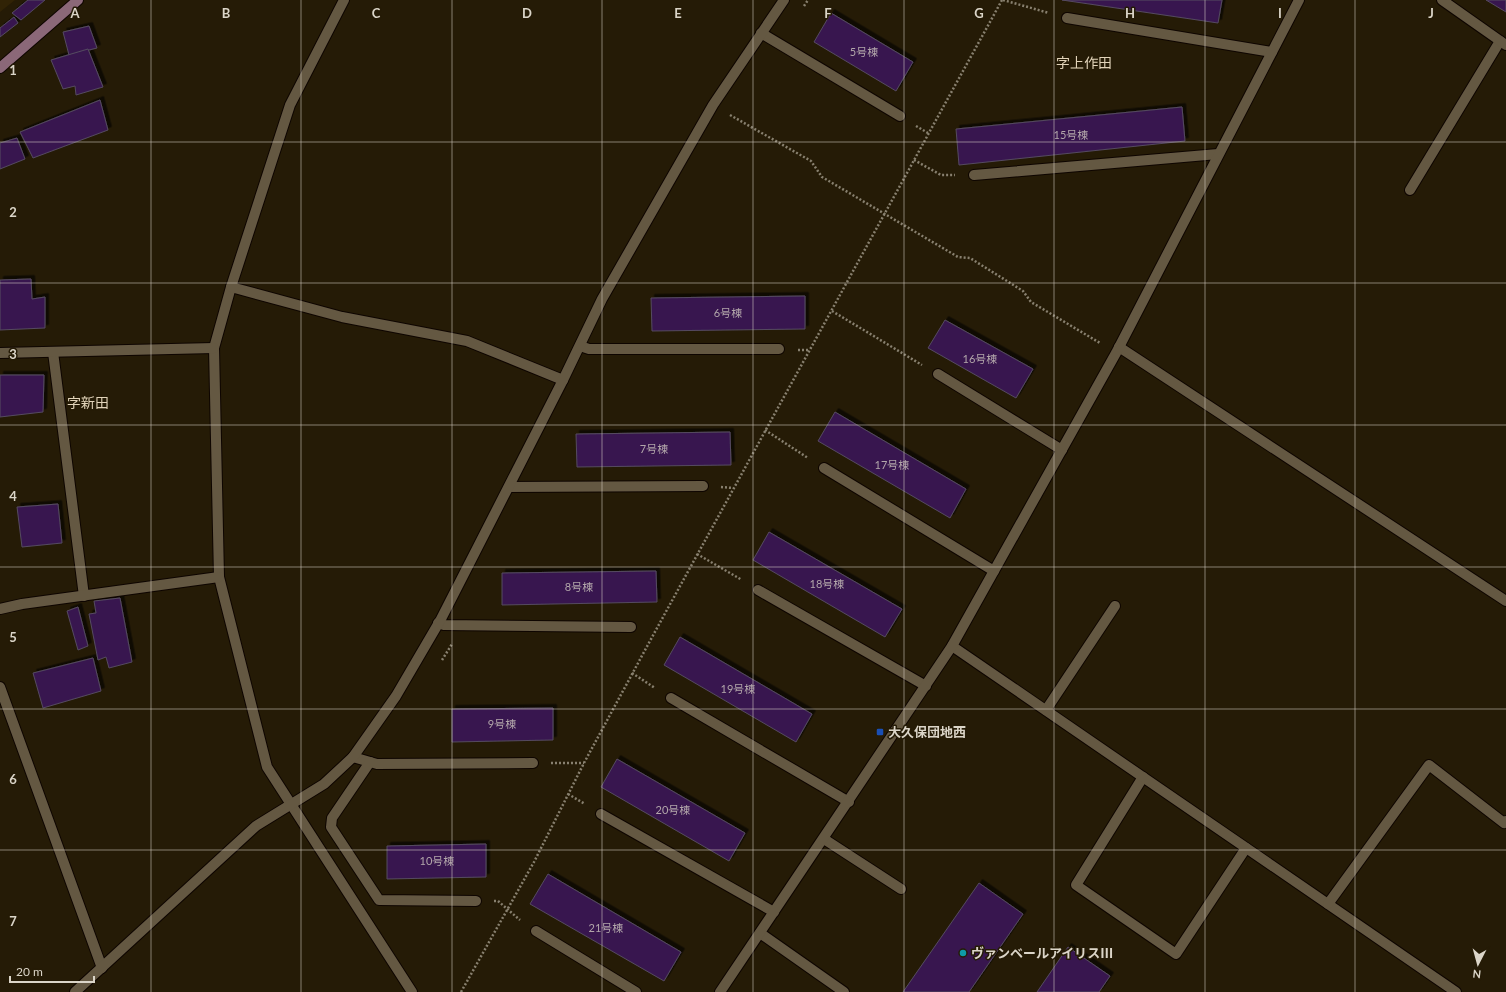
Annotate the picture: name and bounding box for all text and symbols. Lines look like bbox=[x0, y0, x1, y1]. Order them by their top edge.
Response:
text: A bbox=[69, 5, 80, 21]
text: B bbox=[222, 5, 231, 21]
text: C bbox=[372, 5, 381, 21]
text: D bbox=[522, 5, 532, 21]
text: E bbox=[674, 5, 682, 21]
text: F bbox=[824, 5, 832, 21]
text: G bbox=[974, 5, 984, 21]
text: H bbox=[1125, 5, 1135, 21]
text: I bbox=[1278, 5, 1282, 21]
text: J bbox=[1428, 5, 1434, 21]
house number: 5号棟 bbox=[850, 45, 878, 58]
district label: 字上作田 bbox=[1056, 54, 1112, 71]
text: 1 bbox=[9, 62, 17, 78]
house number: 15号棟 bbox=[1054, 128, 1088, 141]
text: 2 bbox=[9, 204, 17, 220]
house number: 6号棟 bbox=[714, 306, 742, 319]
text: 3 bbox=[9, 346, 17, 362]
house number: 16号棟 bbox=[963, 352, 997, 365]
district label: 字新田 bbox=[67, 394, 109, 411]
house number: 7号棟 bbox=[640, 442, 668, 455]
house number: 17号棟 bbox=[875, 458, 909, 471]
text: 4 bbox=[9, 488, 17, 504]
house number: 18号棟 bbox=[810, 577, 844, 590]
house number: 8号棟 bbox=[565, 580, 593, 593]
text: 5 bbox=[9, 629, 17, 645]
house number: 19号棟 bbox=[721, 682, 755, 695]
house number: 9号棟 bbox=[488, 717, 516, 730]
place label: 大久保団地西 bbox=[888, 724, 966, 740]
marker: 大久保団地西 bbox=[875, 727, 885, 737]
text: 6 bbox=[9, 771, 17, 787]
house number: 20号棟 bbox=[656, 803, 690, 816]
house number: 10号棟 bbox=[420, 854, 454, 867]
text: 7 bbox=[9, 913, 17, 929]
house number: 21号棟 bbox=[589, 921, 623, 934]
north arrow bbox=[1458, 944, 1498, 984]
place label: ヴァンベールアイリスⅢ bbox=[971, 945, 1113, 961]
marker: ヴァンベールアイリスⅢ bbox=[958, 948, 968, 958]
scale bar bbox=[10, 958, 94, 984]
text: 20 m bbox=[16, 964, 43, 979]
text: N bbox=[1472, 968, 1482, 981]

